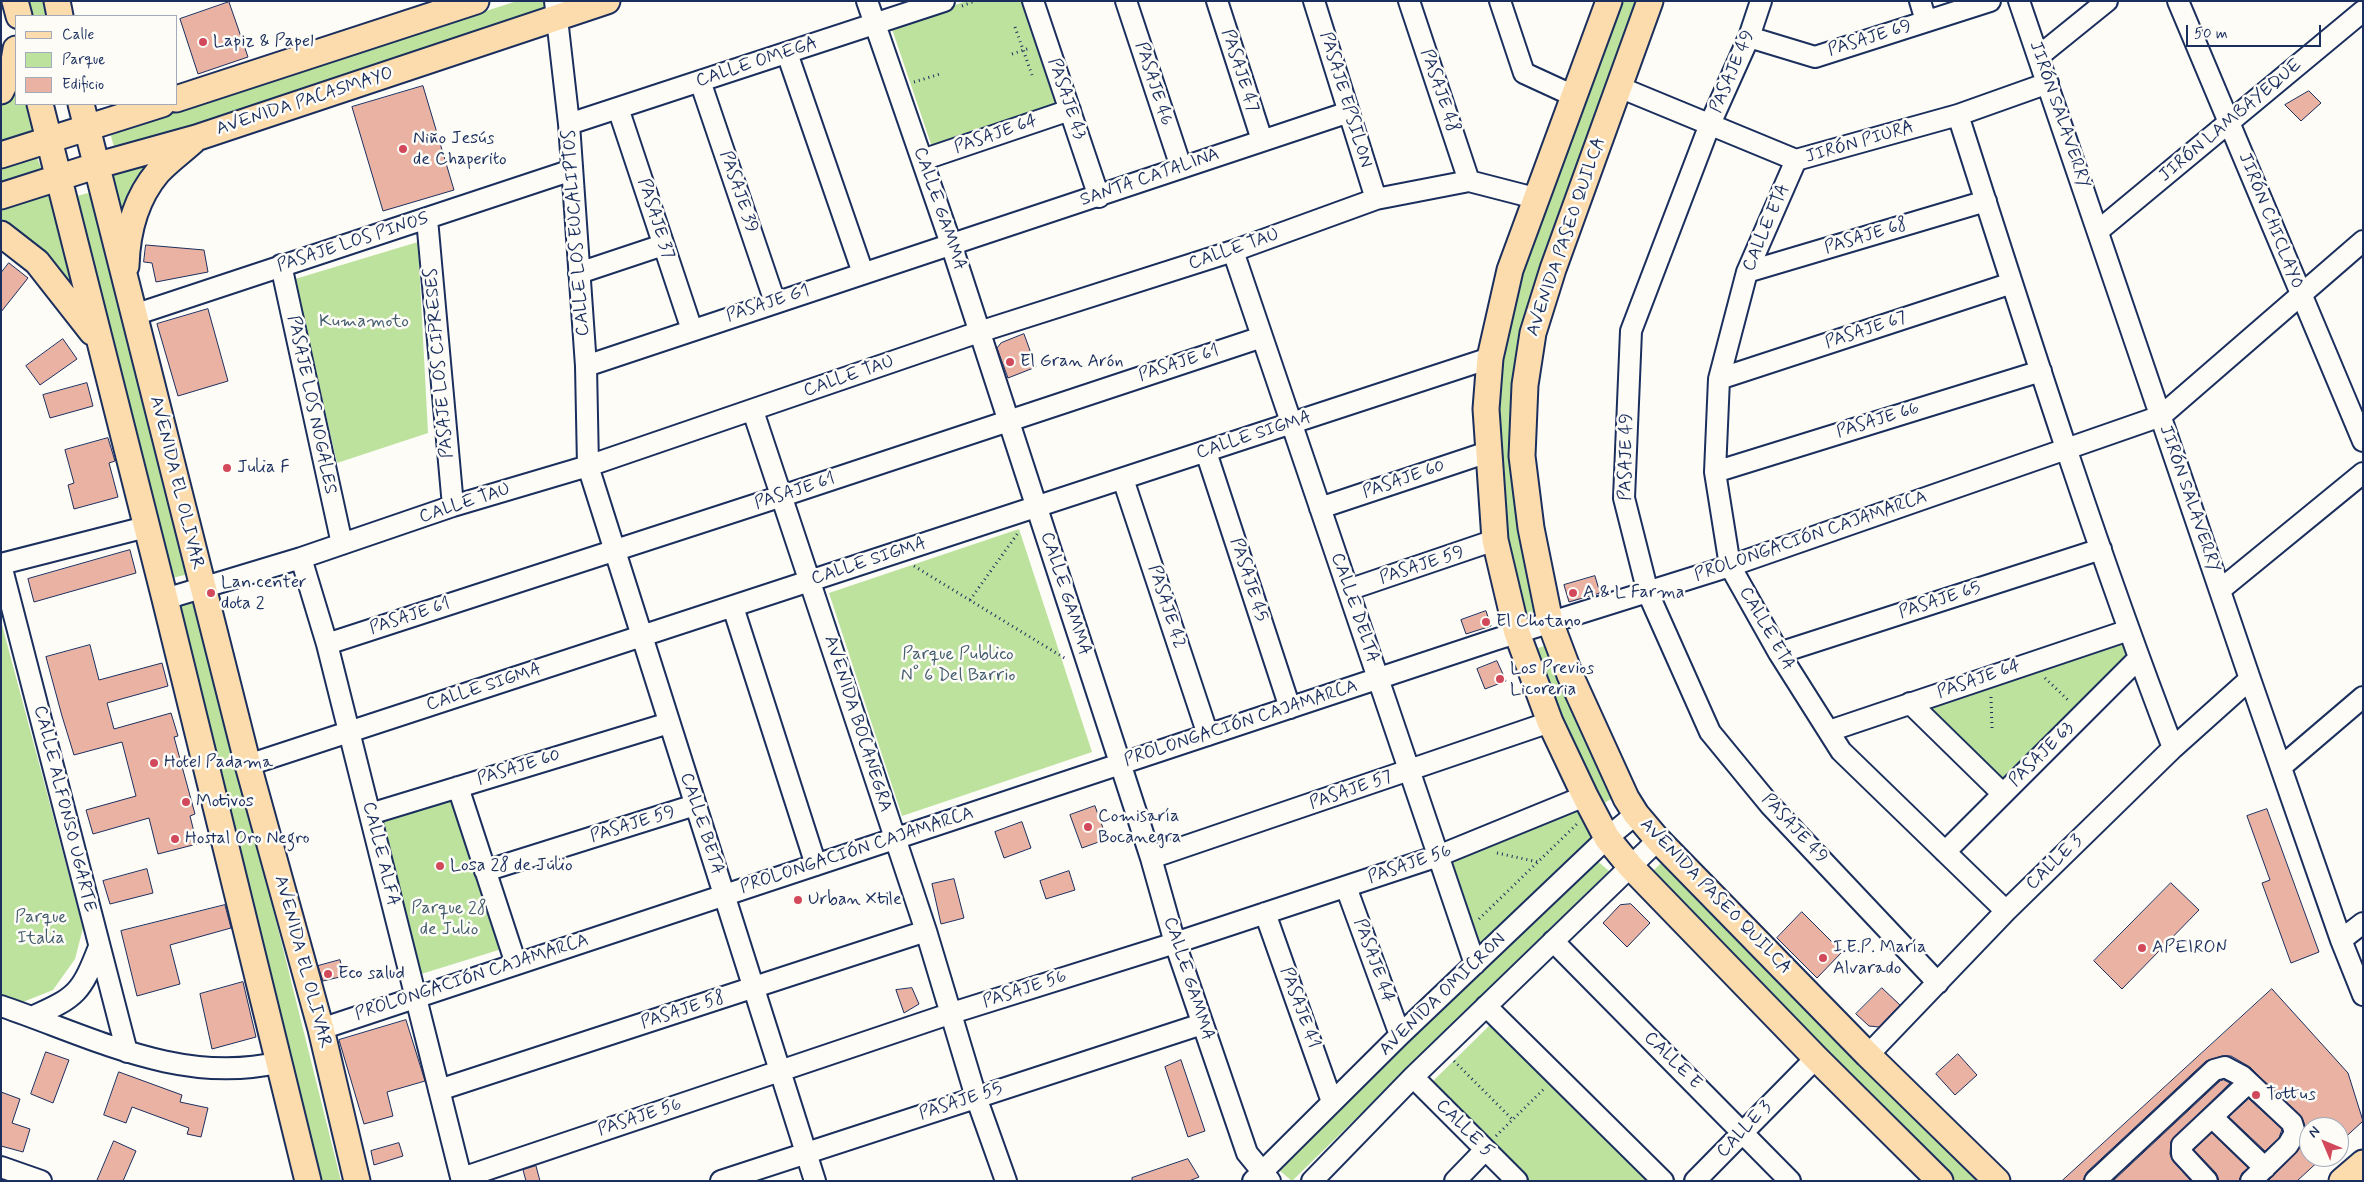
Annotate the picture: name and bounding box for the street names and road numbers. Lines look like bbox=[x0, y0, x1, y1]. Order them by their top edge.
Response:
street label: PASAJE 69 bbox=[1826, 16, 1914, 62]
street label: PASAJE 47 bbox=[1215, 27, 1263, 115]
street label: PASAJE 49 bbox=[1706, 27, 1760, 117]
street label: PASAJE EPSILON bbox=[1314, 29, 1376, 171]
street label: CALLE OMEGA bbox=[693, 33, 821, 93]
street label: JIRÓN SALAVERRY bbox=[2024, 38, 2094, 192]
street label: PASAJE 46 bbox=[1129, 39, 1177, 129]
street label: PASAJE 48 bbox=[1415, 47, 1463, 135]
street label: JIRÓN LAMBAYEQUE bbox=[2155, 55, 2307, 187]
street label: PASAJE 43 bbox=[1042, 56, 1090, 142]
street label: AVENIDA PACASMAYO bbox=[214, 63, 396, 141]
street label: PASAJE 64 bbox=[952, 111, 1040, 159]
street label: JIRÓN PIURA bbox=[1803, 117, 1917, 169]
street label: CALLE LOS EUCALIPTOS bbox=[559, 129, 595, 337]
street label: AVENIDA PASEO QUILCA bbox=[1523, 135, 1611, 339]
street label: SANTA CATALINA bbox=[1078, 144, 1222, 212]
street label: CALLE GAMMA bbox=[908, 145, 970, 273]
street label: PASAJE 39 bbox=[714, 148, 762, 236]
street label: JIRÓN CHICLAYO bbox=[2233, 150, 2307, 292]
street label: PASAJE 37 bbox=[632, 176, 678, 262]
street label: CALLE ETA bbox=[1739, 181, 1795, 275]
street label: PASAJE LOS PINOS bbox=[274, 208, 432, 278]
street label: PASAJE 68 bbox=[1822, 214, 1910, 260]
street label: CALLE TAU bbox=[1186, 224, 1282, 276]
street label: PASAJE LOS CIPRESES bbox=[421, 267, 459, 459]
street label: PASAJE G1 bbox=[724, 280, 812, 328]
street label: PASAJE 67 bbox=[1822, 308, 1910, 354]
street label: PASAJE LOS NOGALES bbox=[281, 314, 341, 496]
street label: PASAJE 61 bbox=[1136, 341, 1222, 387]
street label: CALLE TAU bbox=[801, 351, 897, 403]
street label: AVENIDA EL OLIVAR bbox=[144, 394, 208, 572]
street label: PASAJE 66 bbox=[1834, 398, 1922, 444]
street label: CALLE SIGMA bbox=[1194, 407, 1314, 465]
street label: PASAJE 49 bbox=[1615, 413, 1639, 501]
street label: JIRÓN SALAVERRY bbox=[2154, 422, 2224, 576]
street label: PASAJE 60 bbox=[1360, 456, 1448, 504]
street label: PASAJE 61 bbox=[752, 469, 838, 515]
street label: CALLE TAU bbox=[417, 479, 513, 529]
street label: PROLONGACIÓN CAJAMARCA bbox=[1692, 487, 1930, 587]
street label: CALLE GAMMA bbox=[1035, 529, 1095, 659]
street label: CALLE SIGMA bbox=[809, 533, 929, 591]
street label: PASAJE 45 bbox=[1224, 536, 1272, 624]
street label: PASAJE 59 bbox=[1377, 542, 1467, 590]
street label: CALLE DELTA bbox=[1325, 550, 1383, 666]
street label: PASAJE 42 bbox=[1142, 563, 1190, 651]
street label: PASAJE 65 bbox=[1896, 578, 1984, 624]
street label: CALLE ETA bbox=[1733, 583, 1799, 675]
street label: PASAJE 61 bbox=[367, 594, 453, 640]
street label: AVENIDA BOCANEGRA bbox=[818, 633, 896, 815]
street label: PASAJE 64 bbox=[1935, 656, 2023, 704]
street label: CALLE SIGMA bbox=[424, 659, 544, 717]
street label: PROLONGACIÓN CAJAMARCA bbox=[1121, 676, 1361, 772]
street label: CALLE ALFONSO UGARTE bbox=[28, 704, 100, 914]
street label: PASAJE 63 bbox=[2005, 718, 2079, 792]
street label: PASAJE 60 bbox=[475, 745, 563, 791]
street label: PASAJE 57 bbox=[1307, 767, 1395, 815]
street label: CALLE BETA bbox=[674, 770, 728, 878]
street label: PASAJE 49 bbox=[1756, 790, 1832, 868]
street label: CALLE ALFA bbox=[357, 800, 403, 908]
street label: PASAJE 59 bbox=[588, 802, 678, 848]
street label: PROLONGACIÓN CAJAMARCA bbox=[737, 803, 977, 899]
street label: AVENIDA PASEO QUILCA bbox=[1635, 814, 1795, 980]
street label: CALLE 3 bbox=[2022, 831, 2088, 895]
street label: PASAJE 56 bbox=[1365, 841, 1455, 889]
street label: AVENIDA EL OLIVAR bbox=[269, 873, 335, 1051]
street label: CALLE GAMMA bbox=[1158, 914, 1218, 1044]
street label: PASAJE 44 bbox=[1348, 916, 1398, 1006]
street label: AVENIDA OMICRON bbox=[1375, 929, 1511, 1061]
street label: PROLONGACIÓN CAJAMARCA bbox=[352, 930, 592, 1026]
street label: PASAJE 41 bbox=[1274, 965, 1324, 1051]
street label: PASAJE 56 bbox=[980, 966, 1070, 1014]
street label: PASAJE 58 bbox=[638, 987, 728, 1035]
street label: CALLE E bbox=[1639, 1028, 1705, 1094]
street label: PASAJE 55 bbox=[916, 1078, 1006, 1126]
street label: PASAJE 56 bbox=[595, 1094, 685, 1142]
street label: CALLE 5 bbox=[1431, 1096, 1497, 1162]
street label: CALLE 3 bbox=[1713, 1097, 1777, 1163]

